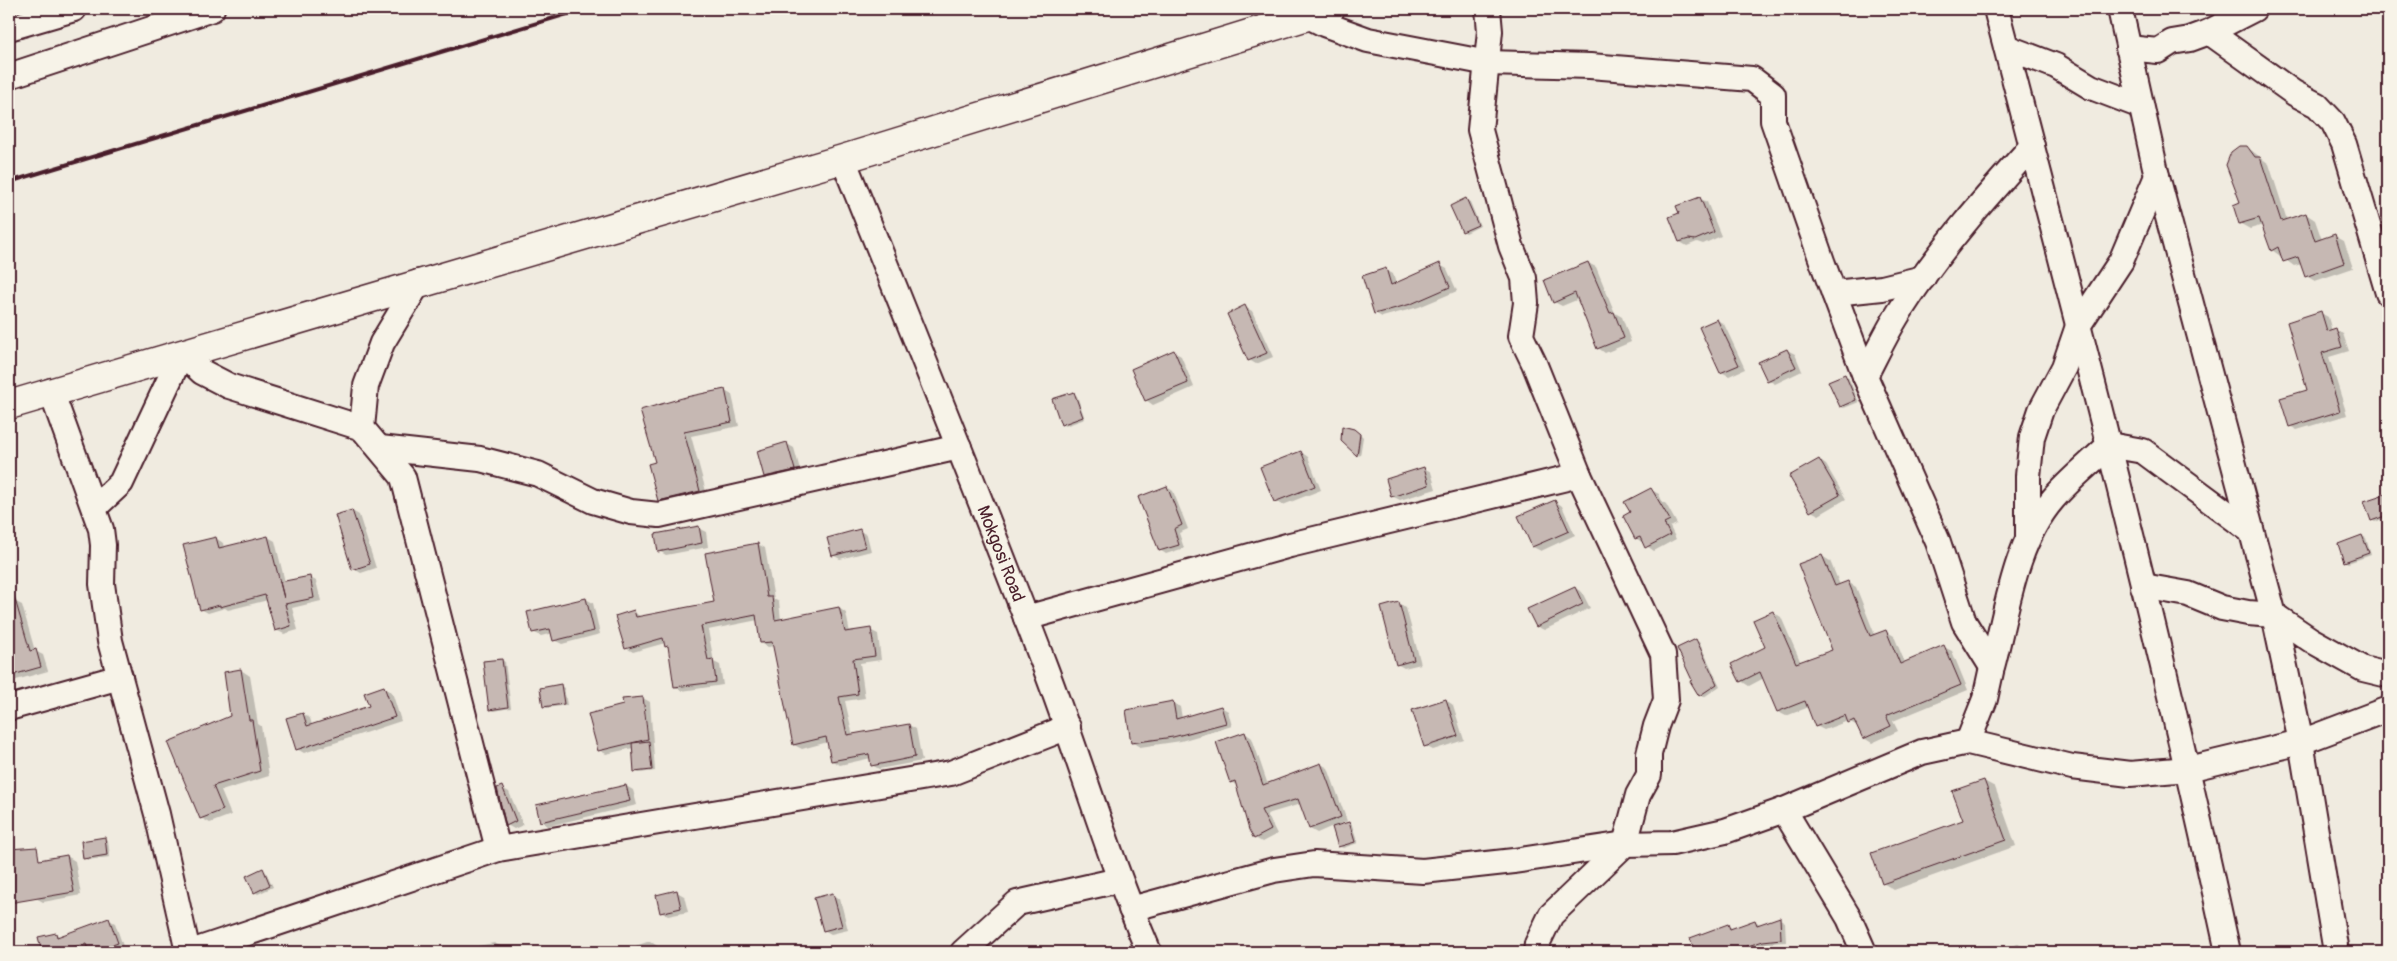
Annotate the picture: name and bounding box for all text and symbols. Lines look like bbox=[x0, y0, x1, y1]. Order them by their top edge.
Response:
street label: Mokgosi Road bbox=[972, 502, 1030, 605]

